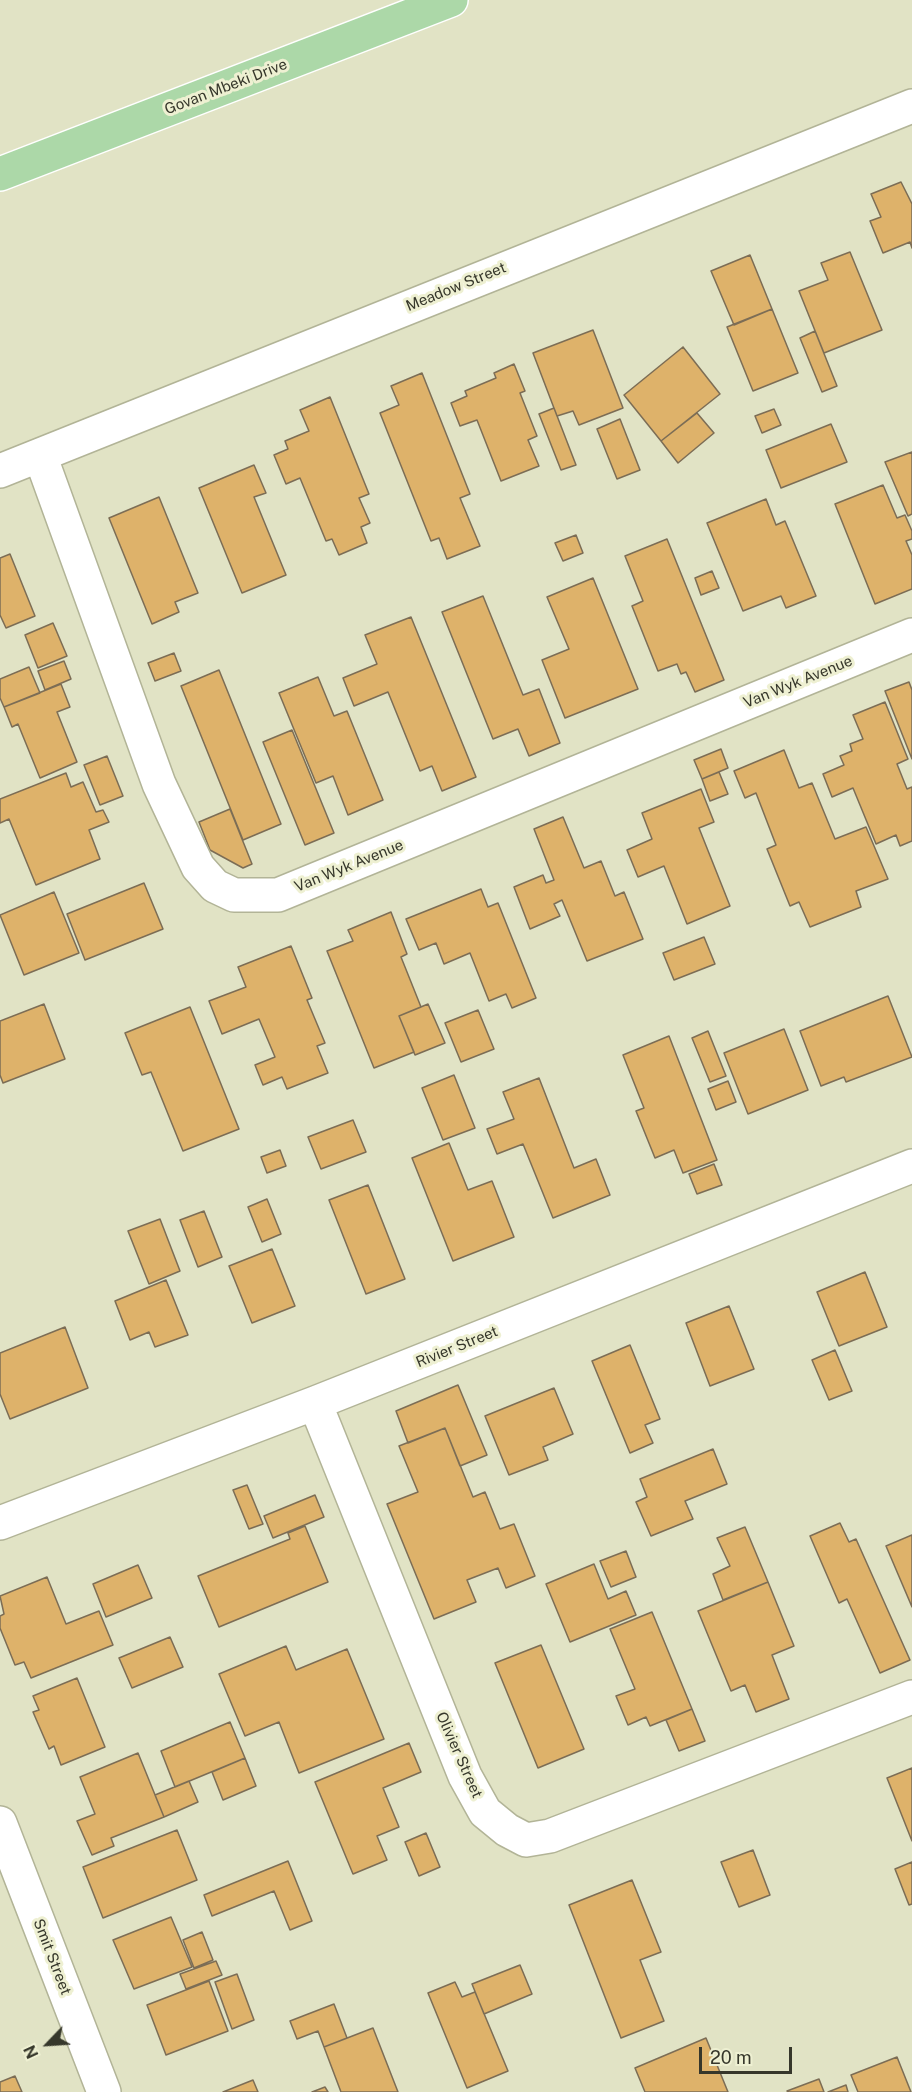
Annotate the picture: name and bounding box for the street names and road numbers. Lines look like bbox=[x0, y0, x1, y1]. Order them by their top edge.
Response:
street label: Govan Mbeki Drive bbox=[162, 55, 290, 119]
street label: Meadow Street bbox=[403, 259, 509, 315]
street label: Van Wyk Avenue bbox=[741, 652, 855, 712]
street label: Van Wyk Avenue bbox=[292, 836, 406, 896]
street label: Rivier Street bbox=[413, 1322, 501, 1372]
street label: Olivier Street bbox=[432, 1709, 486, 1801]
street label: Smit Street bbox=[29, 1916, 75, 1998]

